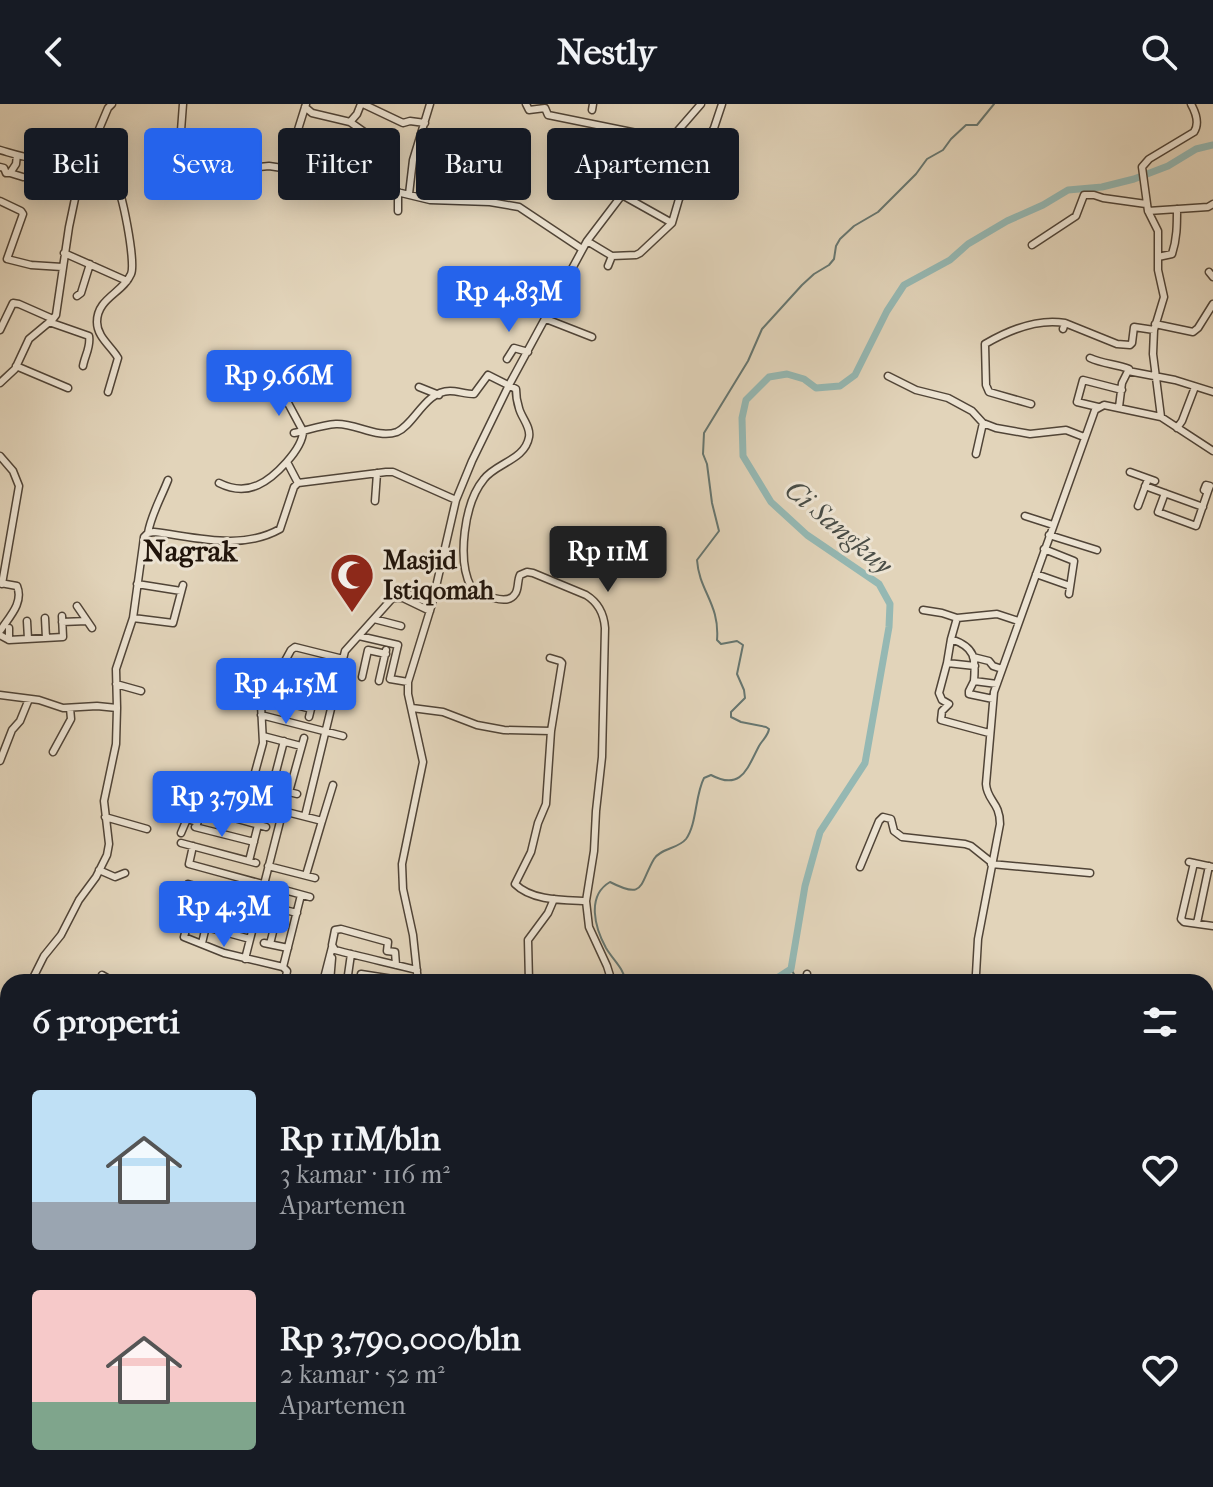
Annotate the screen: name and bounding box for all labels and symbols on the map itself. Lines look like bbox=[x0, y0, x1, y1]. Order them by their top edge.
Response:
pin: Rp 4.83M bbox=[426, 266, 592, 334]
pin: Rp 9.66M bbox=[196, 350, 362, 418]
water label: Ci Sangkuy bbox=[779, 473, 900, 582]
pin: Rp 11M bbox=[543, 526, 673, 594]
district label: Nagrak bbox=[143, 534, 239, 569]
place label: Masjid Istiqomah bbox=[383, 545, 495, 606]
mosque icon: Masjid Istiqomah bbox=[328, 551, 376, 614]
pin: Rp 4.15M bbox=[203, 658, 369, 726]
pin: Rp 3.79M bbox=[139, 771, 305, 839]
pin: Rp 4.3M bbox=[150, 881, 298, 949]

